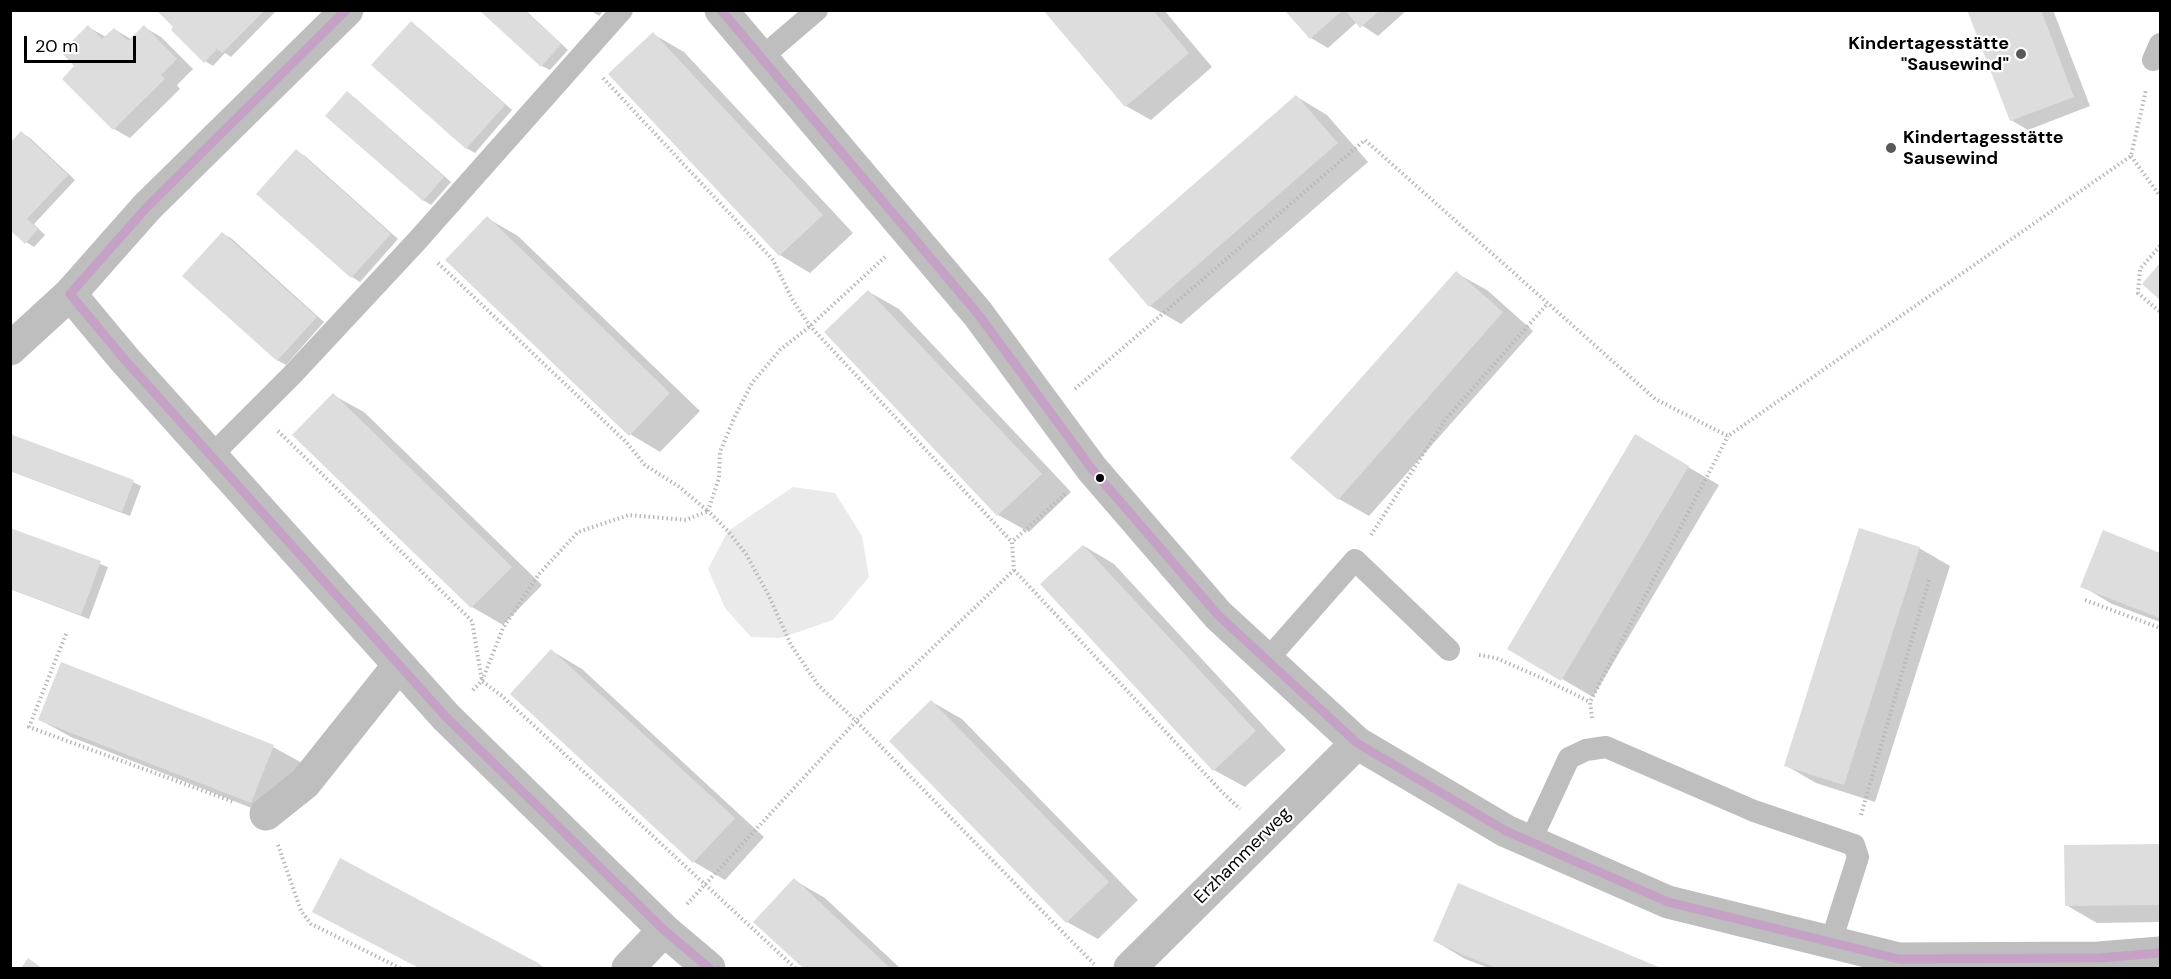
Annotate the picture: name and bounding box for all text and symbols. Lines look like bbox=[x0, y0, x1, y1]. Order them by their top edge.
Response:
scale bar bbox=[27, 24, 140, 62]
place label: Kindertagesstätte "Sausewind" bbox=[1848, 33, 2009, 76]
text: 20 m bbox=[35, 34, 78, 58]
marker: Kindertagesstätte "Sausewind" bbox=[2014, 47, 2028, 61]
place label: Kindertagesstätte Sausewind bbox=[1903, 127, 2064, 170]
marker: Kindertagesstätte Sausewind bbox=[1884, 141, 1898, 155]
unlabelled marker bbox=[1094, 472, 1106, 484]
street label: Erzhammerweg bbox=[1190, 803, 1296, 909]

